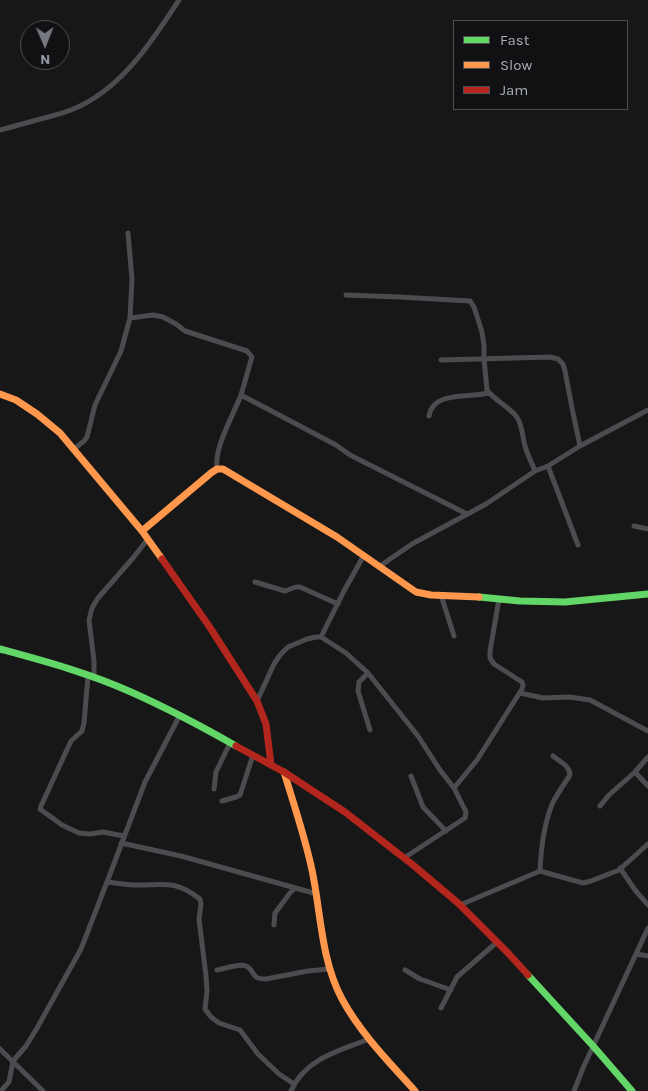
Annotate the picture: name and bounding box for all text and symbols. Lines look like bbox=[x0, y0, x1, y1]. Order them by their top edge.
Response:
north arrow bbox=[20, 20, 70, 70]
legend bbox=[453, 20, 628, 110]
text: Fast bbox=[500, 31, 529, 49]
text: N bbox=[40, 51, 50, 68]
text: Slow bbox=[500, 56, 532, 74]
text: Jam bbox=[500, 81, 528, 99]

